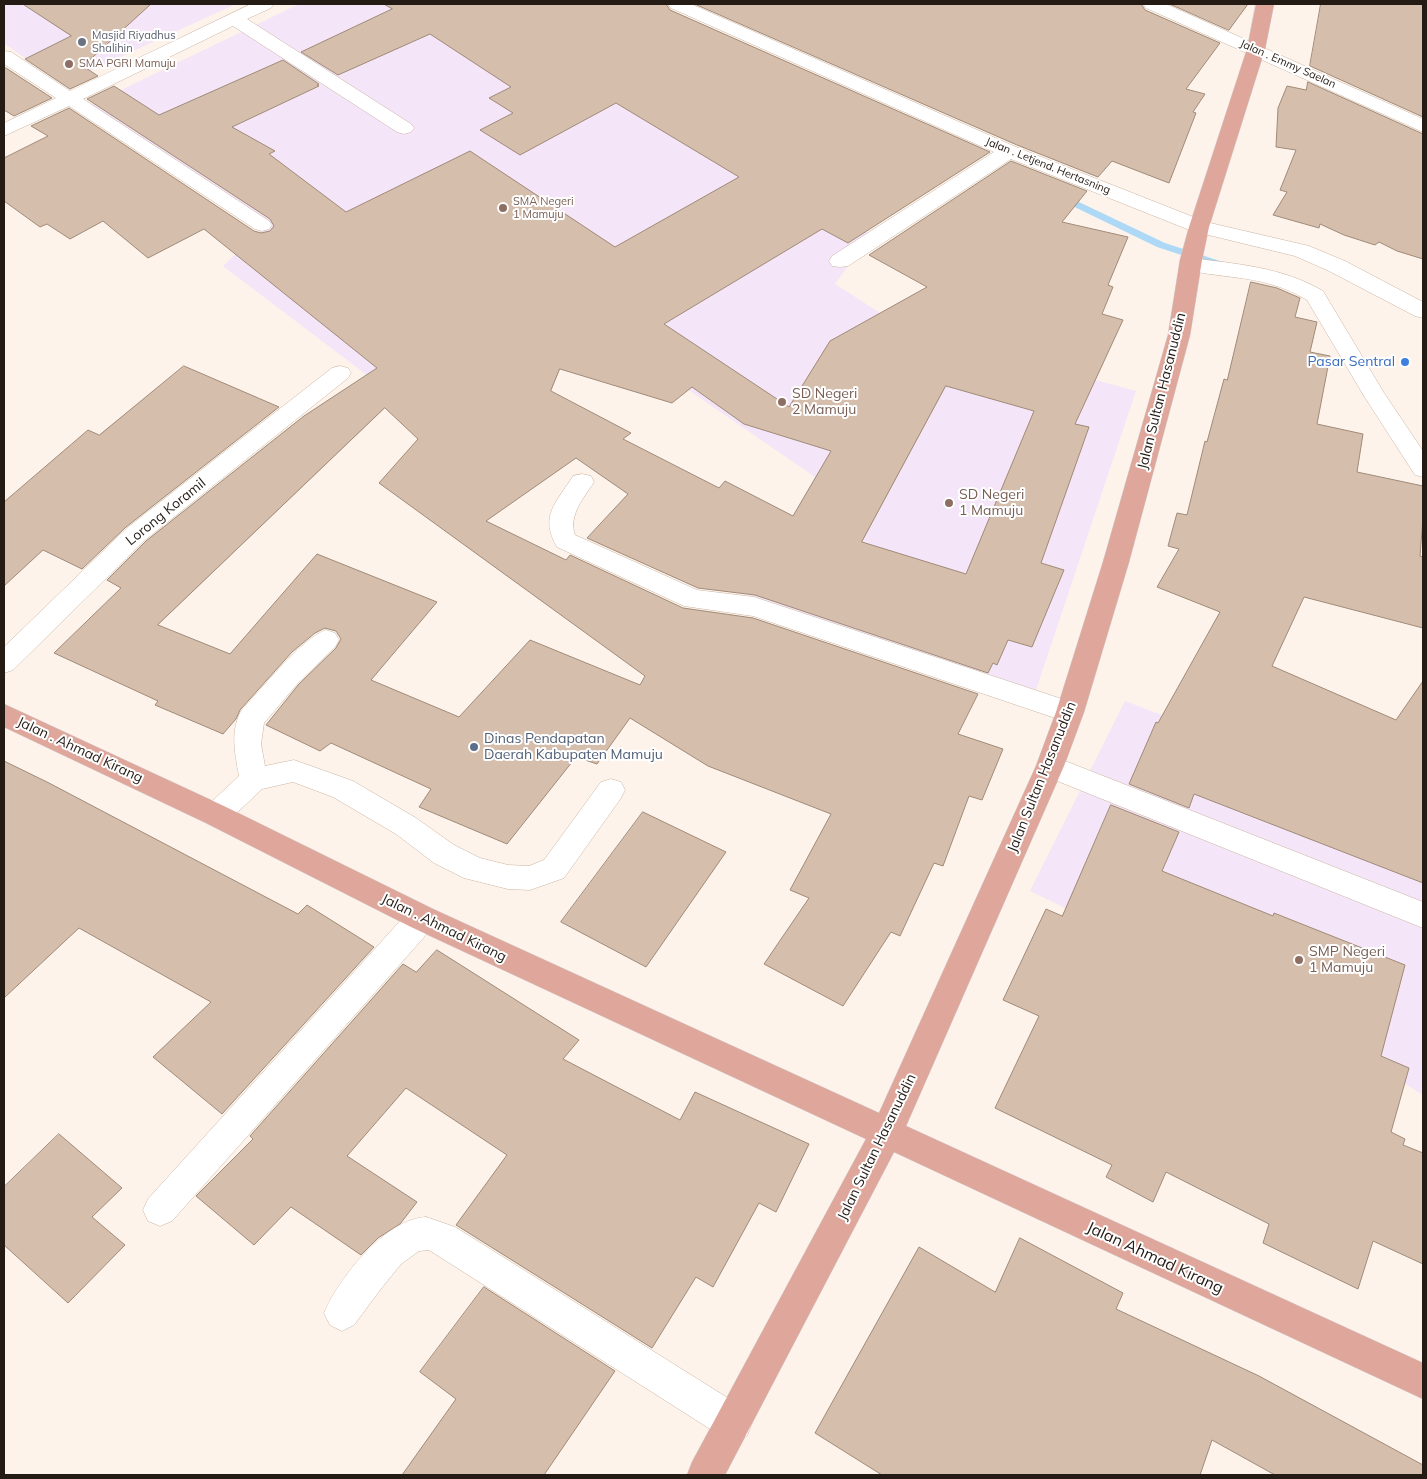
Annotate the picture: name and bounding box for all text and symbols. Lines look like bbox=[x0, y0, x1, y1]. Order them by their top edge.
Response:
place label: Masjid Riyadhus Shalihin bbox=[92, 29, 176, 55]
marker: Masjid Riyadhus Shalihin bbox=[76, 36, 88, 48]
street label: Jalan . Emmy Saelan bbox=[1238, 37, 1338, 91]
place label: SMA PGRI Mamuju bbox=[79, 57, 176, 71]
marker: SMA PGRI Mamuju bbox=[63, 58, 75, 70]
street label: Jalan . Letjend. Hertasning bbox=[984, 135, 1112, 197]
place label: SMA Negeri 1 Mamuju bbox=[513, 195, 574, 221]
marker: SMA Negeri 1 Mamuju bbox=[497, 202, 509, 214]
street label: Jalan Sultan Hasanuddin bbox=[1134, 311, 1190, 471]
place label: Pasar Sentral bbox=[1308, 354, 1395, 370]
marker: Pasar Sentral bbox=[1399, 356, 1411, 368]
place label: SD Negeri 2 Mamuju bbox=[792, 386, 857, 418]
marker: SD Negeri 2 Mamuju bbox=[776, 396, 788, 408]
street label: Lorong Koramil bbox=[123, 475, 209, 549]
place label: SD Negeri 1 Mamuju bbox=[959, 487, 1024, 520]
marker: SD Negeri 1 Mamuju bbox=[943, 497, 955, 509]
street label: Jalan Sultan Hasanuddin bbox=[1004, 699, 1080, 855]
street label: Jalan . Ahmad Kirang bbox=[14, 713, 146, 787]
place label: Dinas Pendapatan Daerah Kabupaten Mamuju bbox=[484, 731, 663, 764]
marker: Dinas Pendapatan Daerah Kabupaten Mamuju bbox=[468, 741, 480, 753]
street label: Jalan . Ahmad Kirang bbox=[379, 890, 509, 966]
place label: SMP Negeri 1 Mamuju bbox=[1309, 944, 1385, 976]
marker: SMP Negeri 1 Mamuju bbox=[1293, 954, 1305, 966]
street label: Jalan Sultan Hasanuddin bbox=[834, 1071, 920, 1223]
street label: Jalan Ahmad Kirang bbox=[1084, 1218, 1226, 1298]

